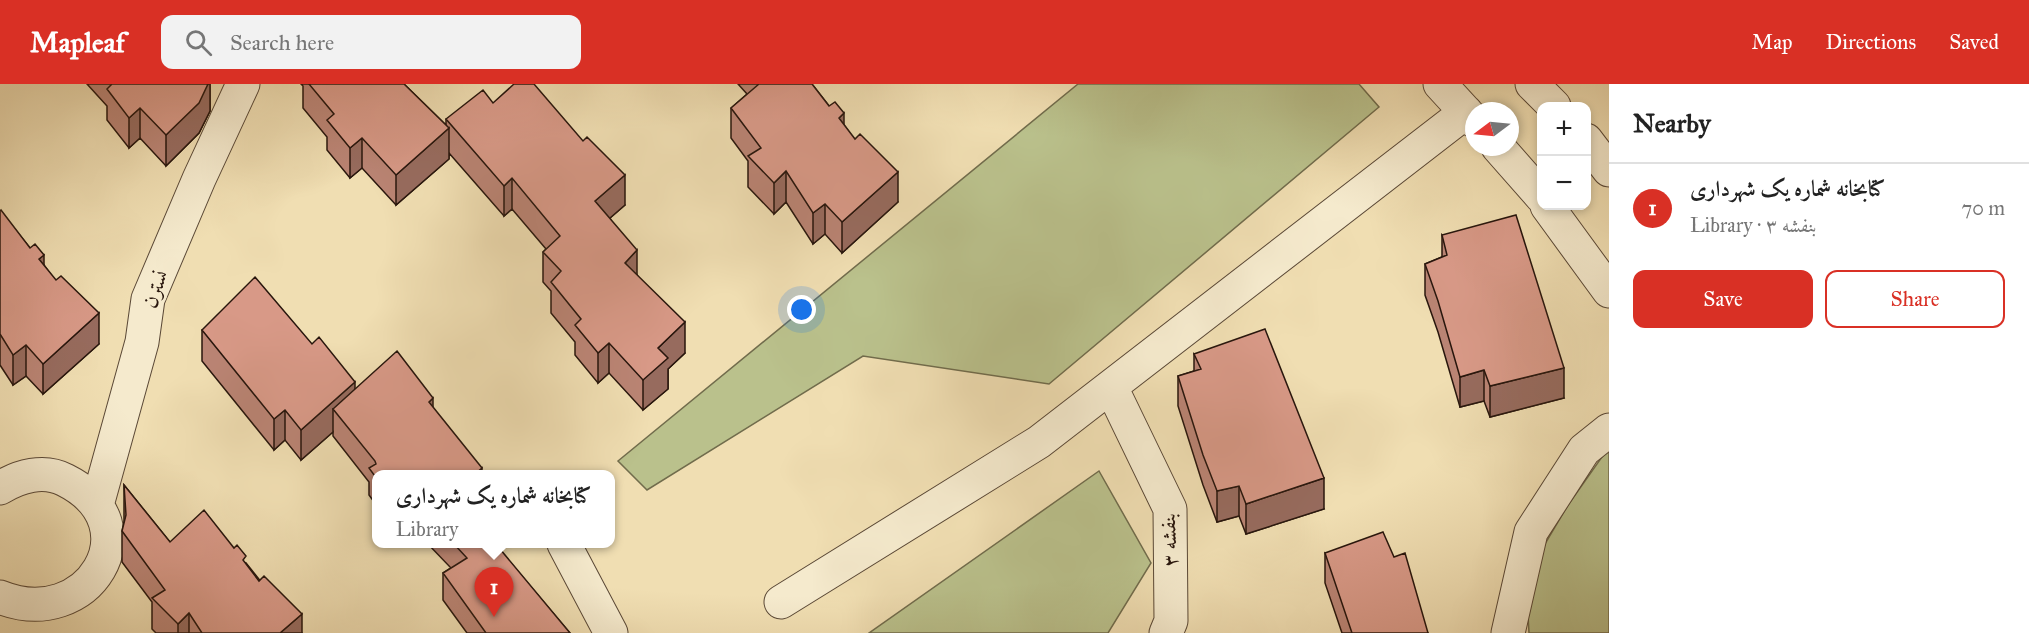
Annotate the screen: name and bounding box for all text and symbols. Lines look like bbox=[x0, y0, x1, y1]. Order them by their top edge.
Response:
search box bbox=[161, 15, 581, 69]
text: Mapleaf bbox=[30, 25, 125, 60]
icon: search bbox=[182, 26, 215, 59]
text: Search here bbox=[230, 29, 334, 56]
text: Map bbox=[1752, 29, 1793, 55]
text: Directions bbox=[1826, 29, 1916, 55]
text: Saved bbox=[1949, 29, 1999, 55]
north arrow bbox=[1465, 102, 1519, 156]
map controls bbox=[1537, 102, 1591, 210]
button: + bbox=[1537, 102, 1591, 156]
text: Nearby bbox=[1633, 107, 1711, 139]
button: − bbox=[1537, 156, 1591, 210]
text: کتابخانه شماره یک شهرداری bbox=[1690, 175, 1885, 202]
text: 1 bbox=[1649, 196, 1656, 220]
text: 70 m bbox=[1962, 196, 2005, 220]
text: Library · بنفشه ۳ bbox=[1690, 213, 1816, 237]
street label: نسترن bbox=[136, 267, 174, 311]
button: Save bbox=[1633, 270, 1813, 328]
button: Share bbox=[1825, 270, 2005, 328]
your location bbox=[787, 295, 816, 324]
popup bbox=[372, 470, 615, 548]
text: کتابخانه شماره یک شهرداری bbox=[396, 482, 591, 509]
street label: بنفشه ۳ bbox=[1155, 513, 1183, 567]
text: Library bbox=[396, 517, 459, 541]
pin: 1 bbox=[474, 568, 514, 617]

